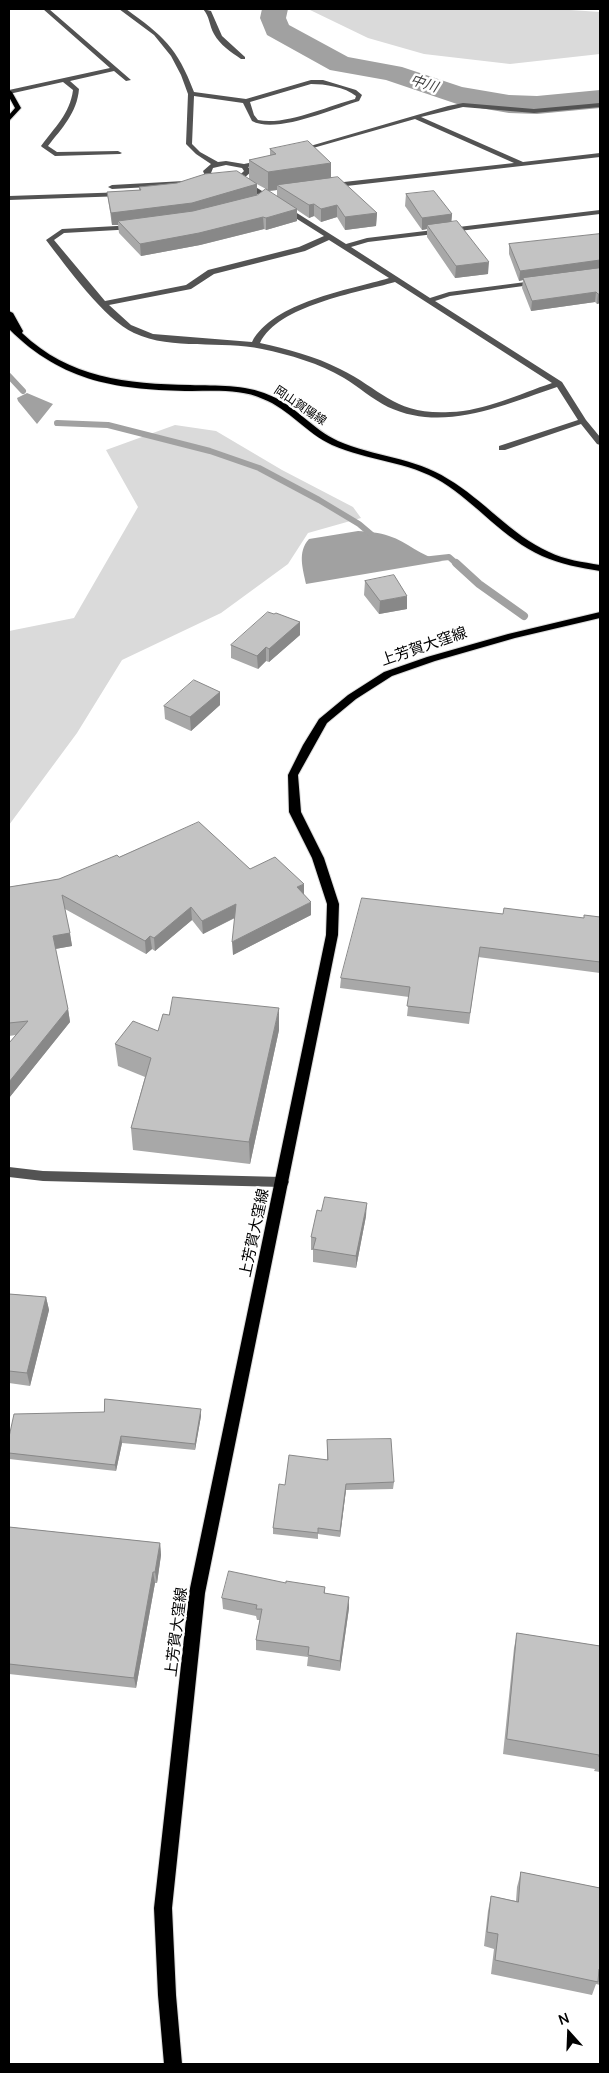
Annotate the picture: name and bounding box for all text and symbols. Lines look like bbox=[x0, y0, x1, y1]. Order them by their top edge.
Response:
water label: 中川 bbox=[408, 72, 440, 96]
street label: 岡山賀陽線 bbox=[271, 383, 329, 429]
street label: 上芳賀大窪線 bbox=[379, 624, 469, 670]
street label: 上芳賀大窪線 bbox=[237, 1187, 273, 1279]
street label: 上芳賀大窪線 bbox=[163, 1586, 191, 1678]
north arrow bbox=[544, 2008, 594, 2058]
text: N bbox=[556, 2008, 572, 2029]

